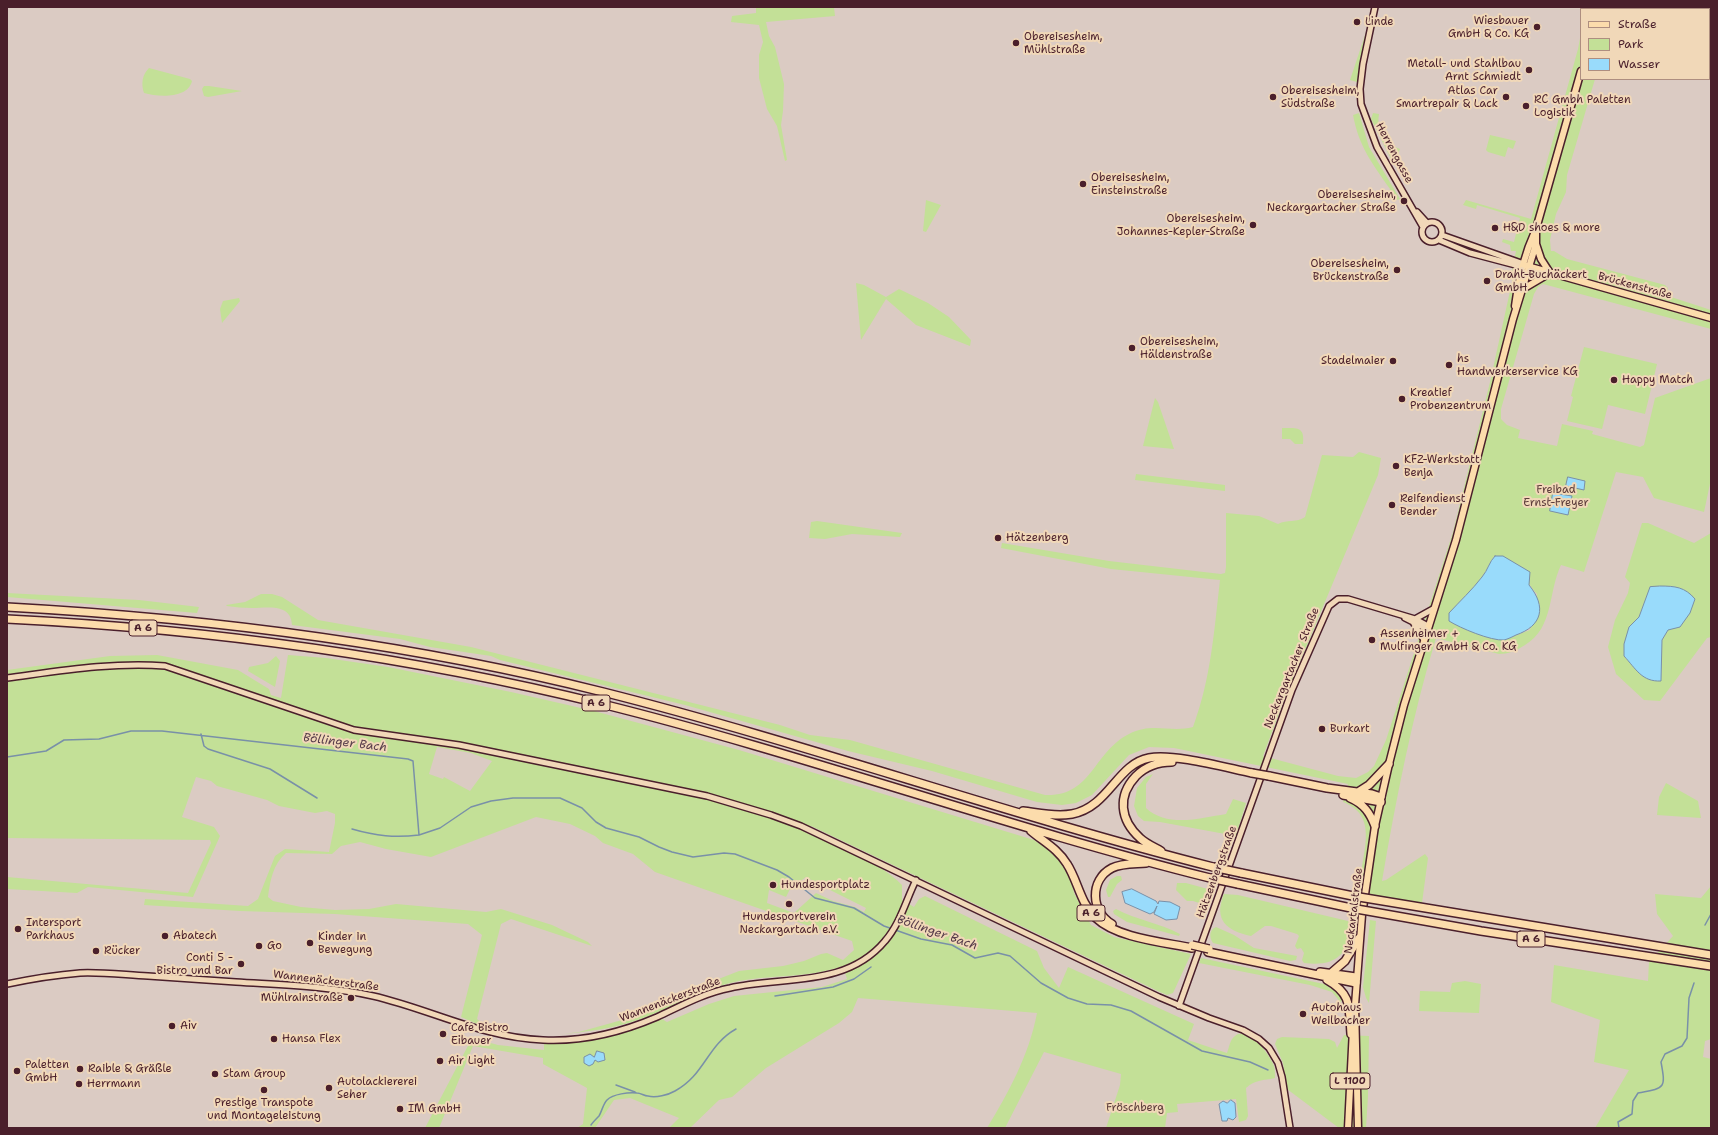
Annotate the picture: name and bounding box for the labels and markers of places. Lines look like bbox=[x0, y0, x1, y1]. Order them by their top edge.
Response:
place label: Wiesbauer GmbH & Co. KG bbox=[1448, 14, 1529, 40]
place label: Linde bbox=[1365, 15, 1394, 29]
marker: Linde bbox=[1352, 17, 1362, 27]
marker: Wiesbauer GmbH & Co. KG bbox=[1532, 22, 1542, 32]
place label: Obereisesheim, Mühlstraße bbox=[1024, 30, 1102, 56]
marker: Obereisesheim, Mühlstraße bbox=[1011, 38, 1021, 48]
place label: Metall- und Stahlbau Arnt Schmiedt bbox=[1407, 57, 1521, 83]
marker: Metall- und Stahlbau Arnt Schmiedt bbox=[1524, 65, 1534, 75]
place label: Obereisesheim, Südstraße bbox=[1281, 84, 1359, 110]
place label: Atlas Car Smartrepair & Lack bbox=[1396, 84, 1498, 110]
marker: Obereisesheim, Südstraße bbox=[1268, 92, 1278, 102]
marker: Atlas Car Smartrepair & Lack bbox=[1501, 92, 1511, 102]
place label: RC Gmbh Paletten Logistik bbox=[1534, 93, 1631, 119]
marker: RC Gmbh Paletten Logistik bbox=[1521, 101, 1531, 111]
place label: Obereisesheim, Einsteinstraße bbox=[1091, 171, 1169, 197]
marker: Obereisesheim, Einsteinstraße bbox=[1078, 179, 1088, 189]
place label: Obereisesheim, Neckargartacher Straße bbox=[1267, 188, 1396, 214]
marker: Obereisesheim, Neckargartacher Straße bbox=[1399, 196, 1409, 206]
place label: Obereisesheim, Johannes-Kepler-Straße bbox=[1117, 212, 1245, 238]
marker: Obereisesheim, Johannes-Kepler-Straße bbox=[1248, 220, 1258, 230]
place label: H&D shoes & more bbox=[1503, 221, 1600, 235]
marker: H&D shoes & more bbox=[1490, 223, 1500, 233]
place label: Obereisesheim, Brückenstraße bbox=[1311, 257, 1389, 283]
marker: Obereisesheim, Brückenstraße bbox=[1392, 265, 1402, 275]
place label: Draht-Buchäckert GmbH bbox=[1495, 268, 1587, 294]
marker: Draht-Buchäckert GmbH bbox=[1482, 276, 1492, 286]
place label: Obereisesheim, Häldenstraße bbox=[1140, 335, 1218, 361]
marker: Obereisesheim, Häldenstraße bbox=[1127, 343, 1137, 353]
place label: hs Handwerkerservice KG bbox=[1457, 352, 1578, 378]
place label: Stadelmaier bbox=[1321, 354, 1385, 368]
marker: Stadelmaier bbox=[1388, 356, 1398, 366]
marker: hs Handwerkerservice KG bbox=[1444, 360, 1454, 370]
place label: Happy Match bbox=[1622, 373, 1693, 387]
marker: Happy Match bbox=[1609, 375, 1619, 385]
place label: Kreatief Probenzentrum bbox=[1410, 386, 1491, 412]
marker: Kreatief Probenzentrum bbox=[1397, 394, 1407, 404]
place label: KFZ-Werkstatt Benja bbox=[1404, 453, 1480, 479]
marker: KFZ-Werkstatt Benja bbox=[1391, 461, 1401, 471]
place label: Reifendienst Bender bbox=[1400, 492, 1465, 518]
marker: Reifendienst Bender bbox=[1387, 500, 1397, 510]
place label: Hätzenberg bbox=[1006, 531, 1068, 545]
marker: Hätzenberg bbox=[993, 533, 1003, 543]
place label: Assenheimer + Mulfinger GmbH & Co. KG bbox=[1380, 627, 1517, 653]
marker: Assenheimer + Mulfinger GmbH & Co. KG bbox=[1367, 635, 1377, 645]
place label: Burkart bbox=[1330, 722, 1370, 736]
marker: Burkart bbox=[1317, 724, 1327, 734]
place label: Hundesportplatz bbox=[781, 878, 870, 892]
marker: Hundesportplatz bbox=[768, 880, 778, 890]
marker: Hundesportverein Neckargartach e.V. bbox=[784, 899, 794, 909]
place label: Hundesportverein Neckargartach e.V. bbox=[740, 910, 838, 936]
place label: Intersport Parkhaus bbox=[26, 916, 81, 942]
marker: Intersport Parkhaus bbox=[13, 924, 23, 934]
place label: Abatech bbox=[173, 929, 217, 943]
place label: Kinder in Bewegung bbox=[318, 930, 372, 956]
marker: Abatech bbox=[160, 931, 170, 941]
marker: Kinder in Bewegung bbox=[305, 938, 315, 948]
place label: Go bbox=[267, 939, 282, 953]
marker: Go bbox=[254, 941, 264, 951]
place label: Rücker bbox=[104, 944, 140, 958]
marker: Rücker bbox=[91, 946, 101, 956]
place label: Conti 5 - Bistro und Bar bbox=[157, 951, 233, 977]
marker: Conti 5 - Bistro und Bar bbox=[236, 959, 246, 969]
place label: Mühlrainstraße bbox=[261, 991, 343, 1005]
marker: Mühlrainstraße bbox=[346, 993, 356, 1003]
place label: Autohaus Weilbacher bbox=[1311, 1001, 1370, 1027]
marker: Autohaus Weilbacher bbox=[1298, 1009, 1308, 1019]
place label: Aiv bbox=[180, 1019, 197, 1033]
marker: Aiv bbox=[167, 1021, 177, 1031]
place label: Cafe Bistro Eibauer bbox=[451, 1021, 509, 1047]
marker: Cafe Bistro Eibauer bbox=[438, 1029, 448, 1039]
place label: Hansa Flex bbox=[282, 1032, 340, 1046]
marker: Hansa Flex bbox=[269, 1034, 279, 1044]
place label: Air Light bbox=[448, 1054, 495, 1068]
marker: Air Light bbox=[435, 1056, 445, 1066]
place label: Paletten GmbH bbox=[25, 1058, 69, 1084]
place label: Raible & Gräßle bbox=[88, 1062, 172, 1076]
marker: Raible & Gräßle bbox=[75, 1064, 85, 1074]
marker: Paletten GmbH bbox=[12, 1066, 22, 1076]
place label: Stam Group bbox=[223, 1067, 286, 1081]
marker: Stam Group bbox=[210, 1069, 220, 1079]
place label: Autolackiererei Seher bbox=[337, 1075, 417, 1101]
place label: Herrmann bbox=[87, 1077, 140, 1091]
marker: Herrmann bbox=[74, 1079, 84, 1089]
marker: Autolackiererei Seher bbox=[324, 1083, 334, 1093]
marker: Prestige Transpote und Montageleistung bbox=[259, 1085, 269, 1095]
place label: Prestige Transpote und Montageleistung bbox=[207, 1096, 321, 1122]
place label: IM GmbH bbox=[408, 1102, 461, 1116]
marker: IM GmbH bbox=[395, 1104, 405, 1114]

